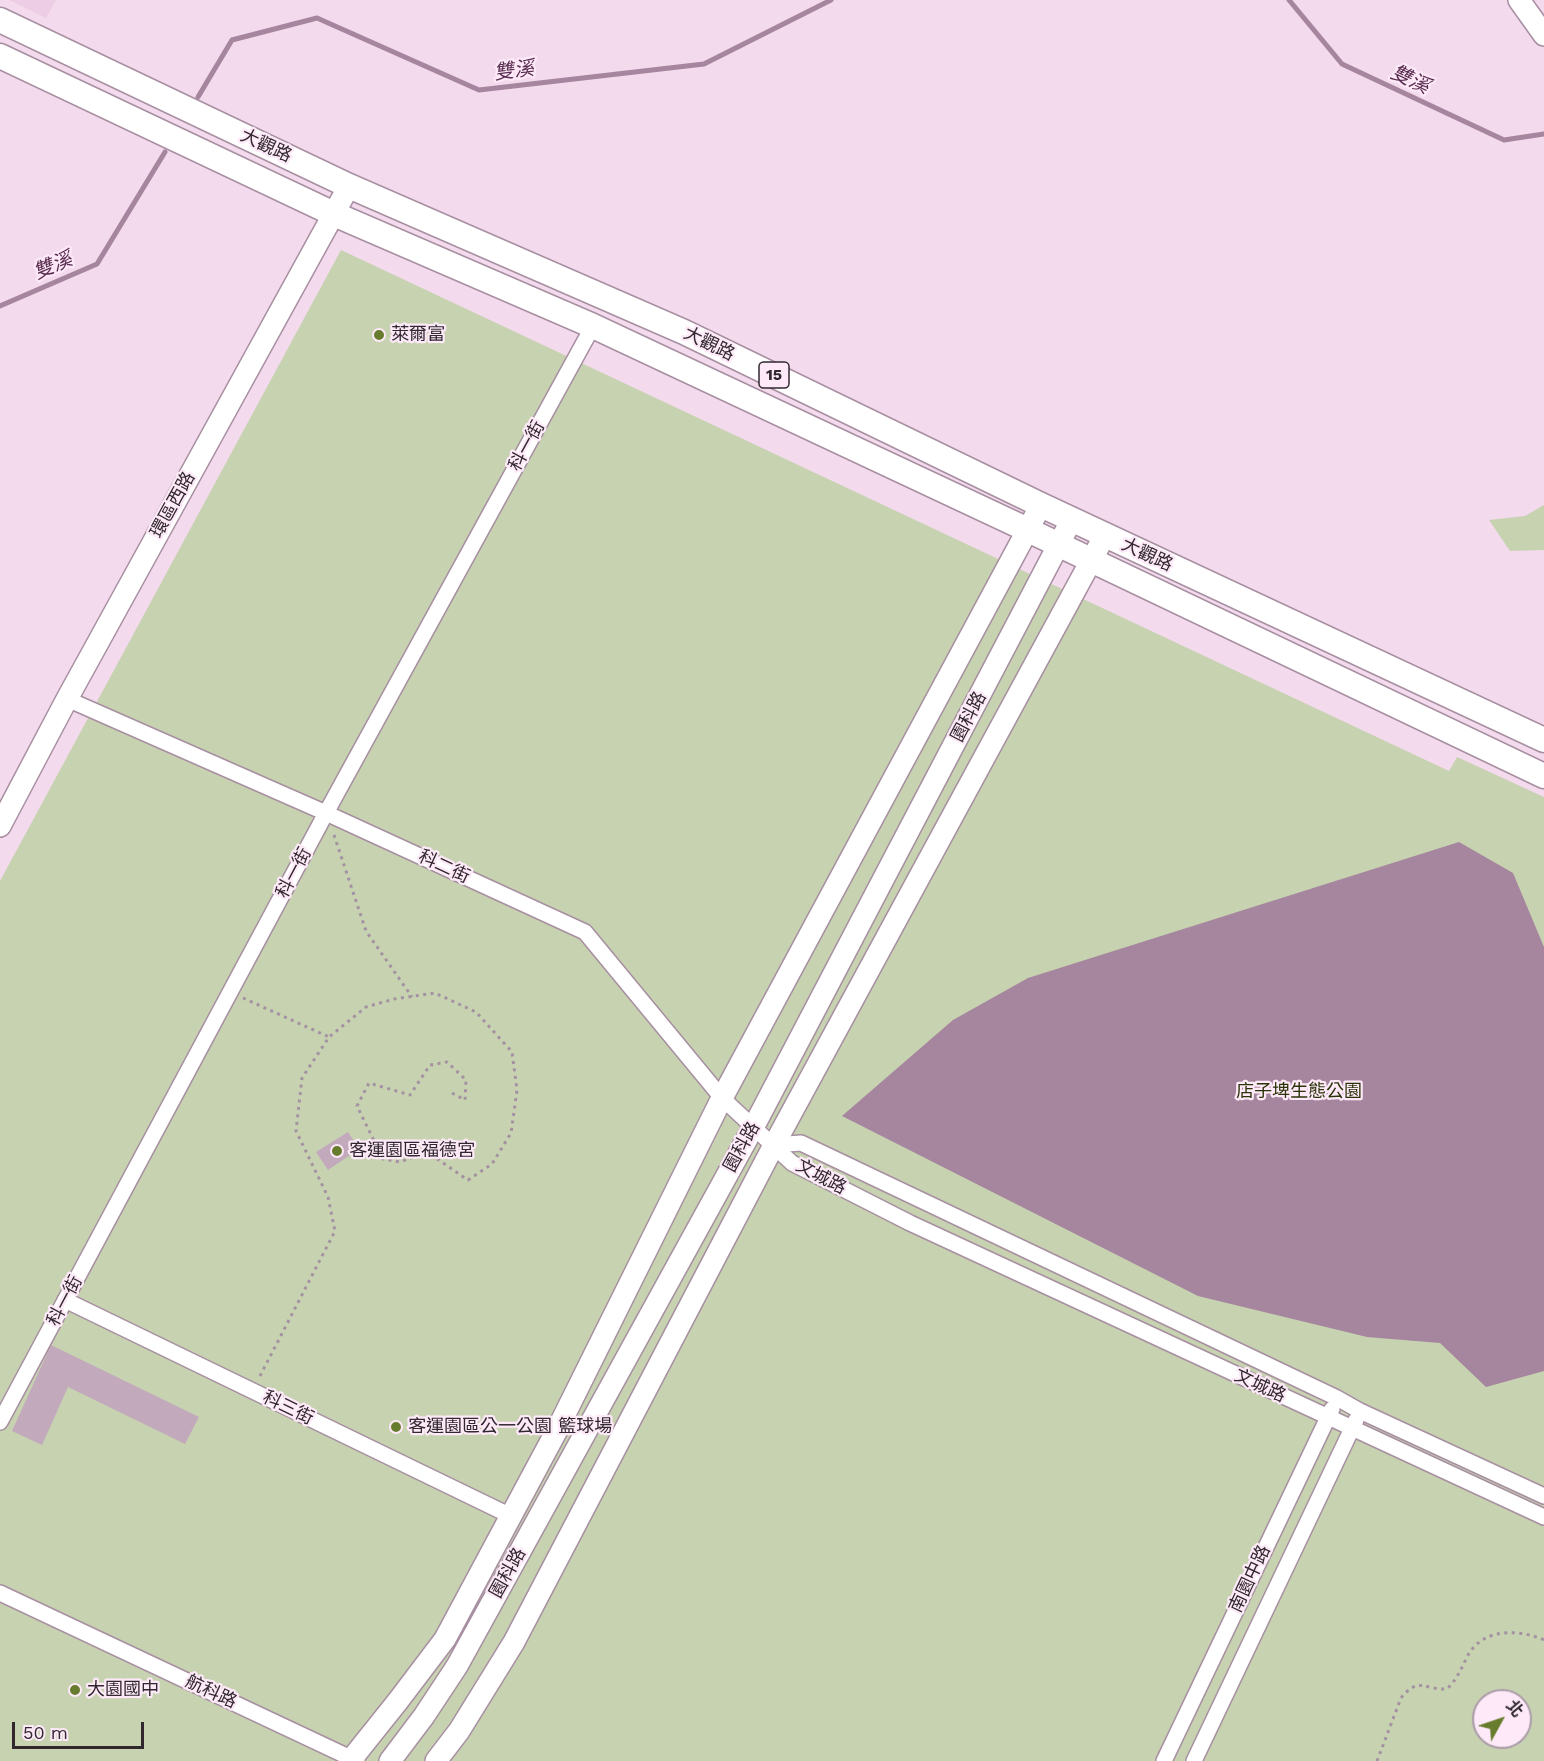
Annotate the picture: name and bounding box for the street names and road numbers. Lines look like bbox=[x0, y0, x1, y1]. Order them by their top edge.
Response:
street label: 大觀路 bbox=[237, 125, 295, 167]
street label: 大觀路 bbox=[680, 322, 738, 366]
road number: 15 bbox=[759, 362, 789, 388]
street label: 科一街 bbox=[504, 417, 550, 475]
street label: 環區西路 bbox=[146, 468, 200, 542]
street label: 大觀路 bbox=[1118, 534, 1176, 576]
street label: 園科路 bbox=[947, 688, 991, 746]
street label: 科一街 bbox=[272, 844, 316, 902]
street label: 科二街 bbox=[415, 846, 473, 888]
street label: 園科路 bbox=[719, 1118, 765, 1176]
street label: 文城路 bbox=[792, 1155, 850, 1199]
street label: 科一街 bbox=[43, 1272, 87, 1330]
street label: 文城路 bbox=[1231, 1365, 1289, 1407]
street label: 科三街 bbox=[259, 1386, 317, 1430]
street label: 南園中路 bbox=[1225, 1542, 1275, 1616]
street label: 園科路 bbox=[485, 1544, 531, 1602]
street label: 航科路 bbox=[182, 1671, 240, 1713]

